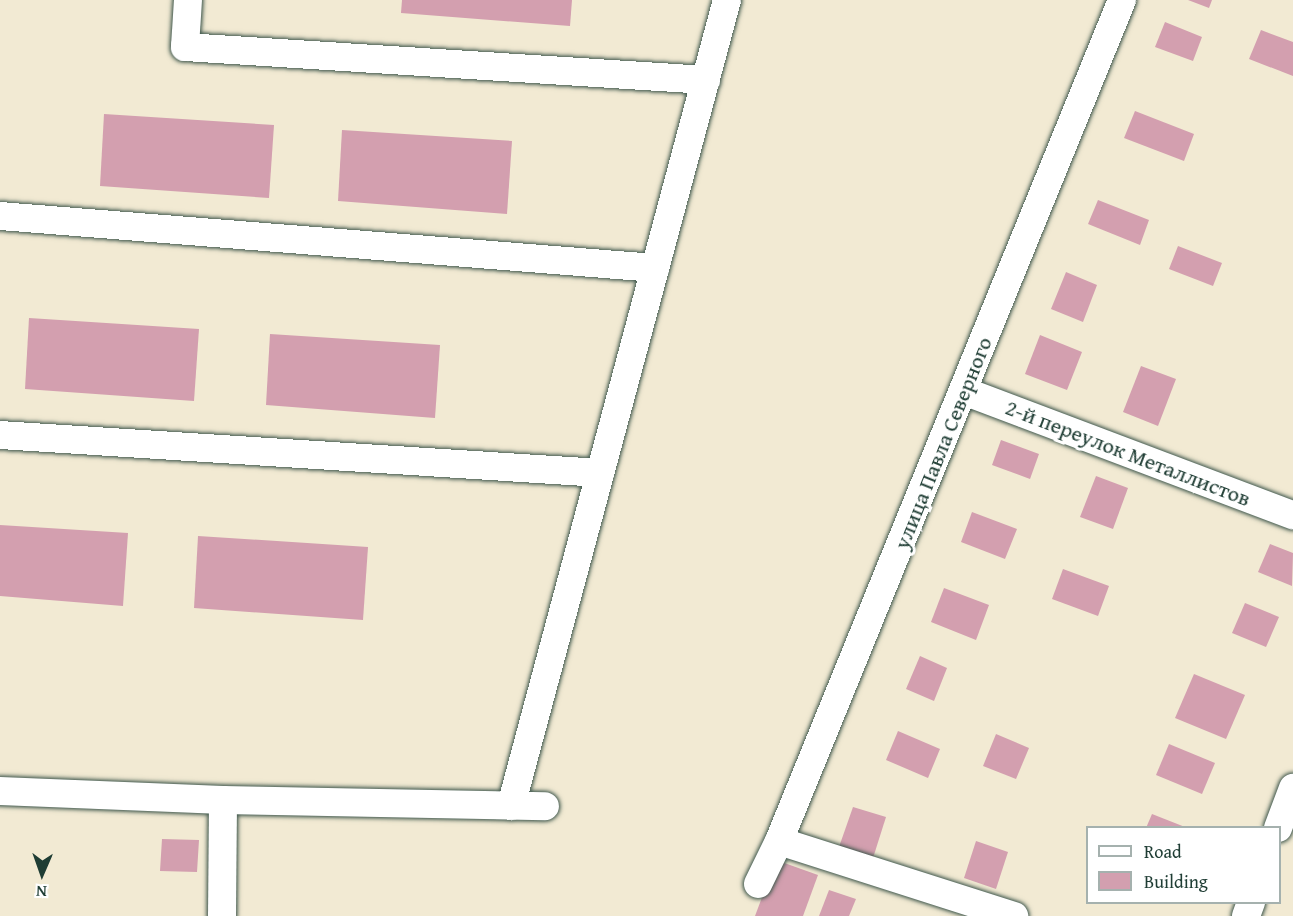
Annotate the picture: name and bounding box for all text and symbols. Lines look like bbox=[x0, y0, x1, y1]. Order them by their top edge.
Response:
street label: улица Павла Северного bbox=[888, 333, 998, 553]
street label: 2-й переулок Металлистов bbox=[1002, 394, 1254, 512]
legend bbox=[1086, 826, 1281, 904]
text: Road bbox=[1144, 838, 1182, 865]
north arrow bbox=[12, 844, 72, 904]
text: Building bbox=[1144, 868, 1208, 895]
text: N bbox=[36, 880, 47, 904]

